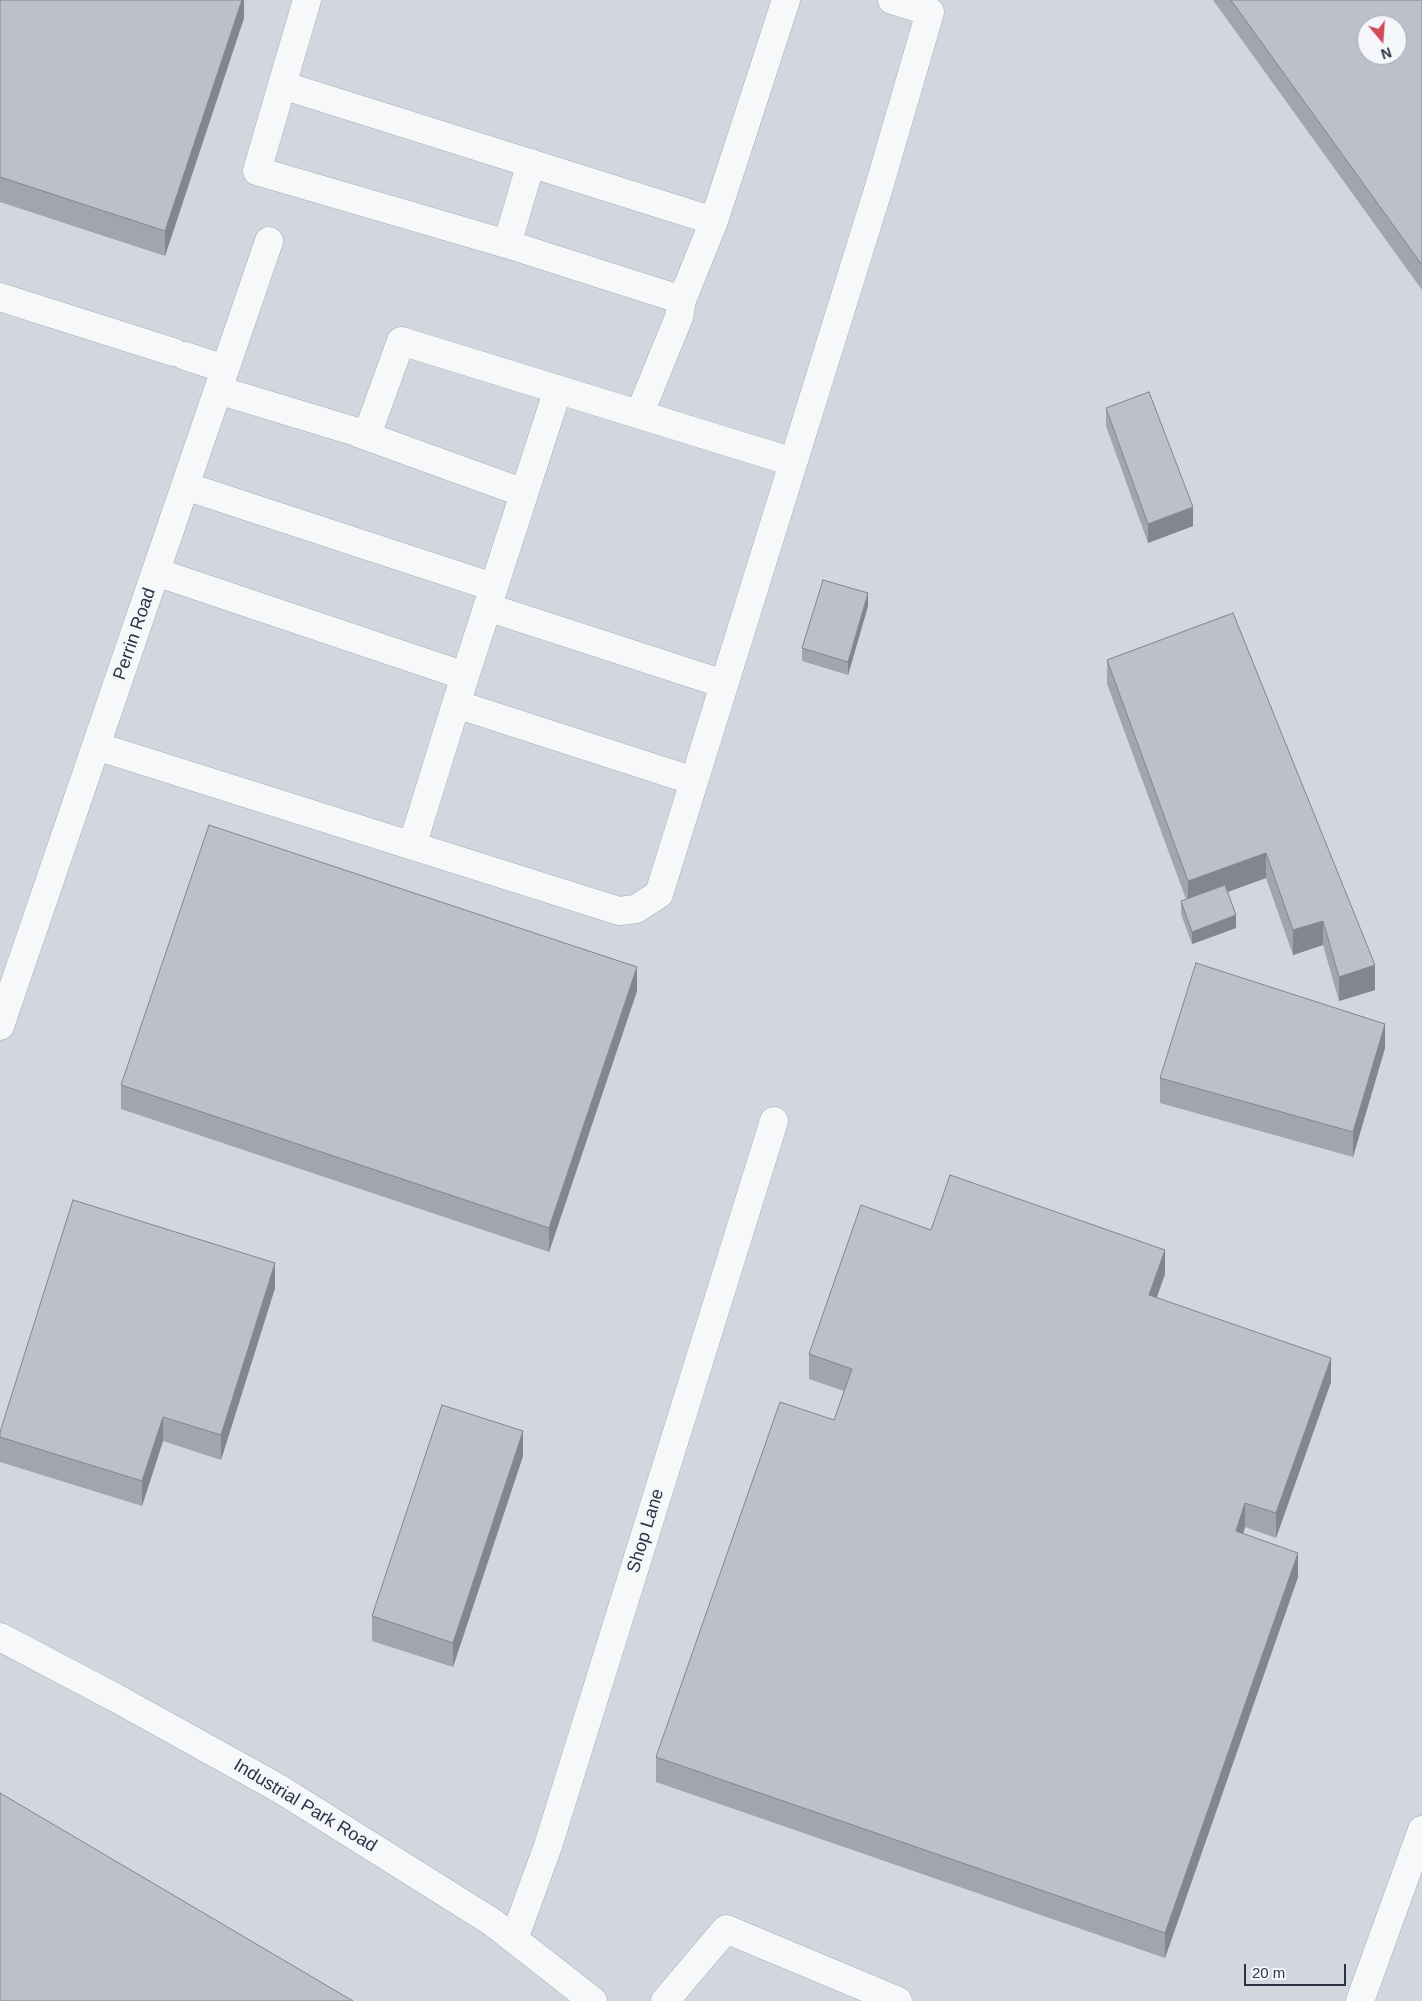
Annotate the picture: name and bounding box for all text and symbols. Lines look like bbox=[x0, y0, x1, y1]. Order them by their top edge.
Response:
north arrow bbox=[1357, 15, 1407, 65]
text: N bbox=[1379, 44, 1394, 62]
street label: Perrin Road bbox=[109, 585, 161, 683]
street label: Shop Lane bbox=[623, 1486, 669, 1576]
street label: Industrial Park Road bbox=[230, 1755, 380, 1857]
scale bar bbox=[1247, 1954, 1350, 1986]
text: 20 m bbox=[1252, 1964, 1285, 1981]

